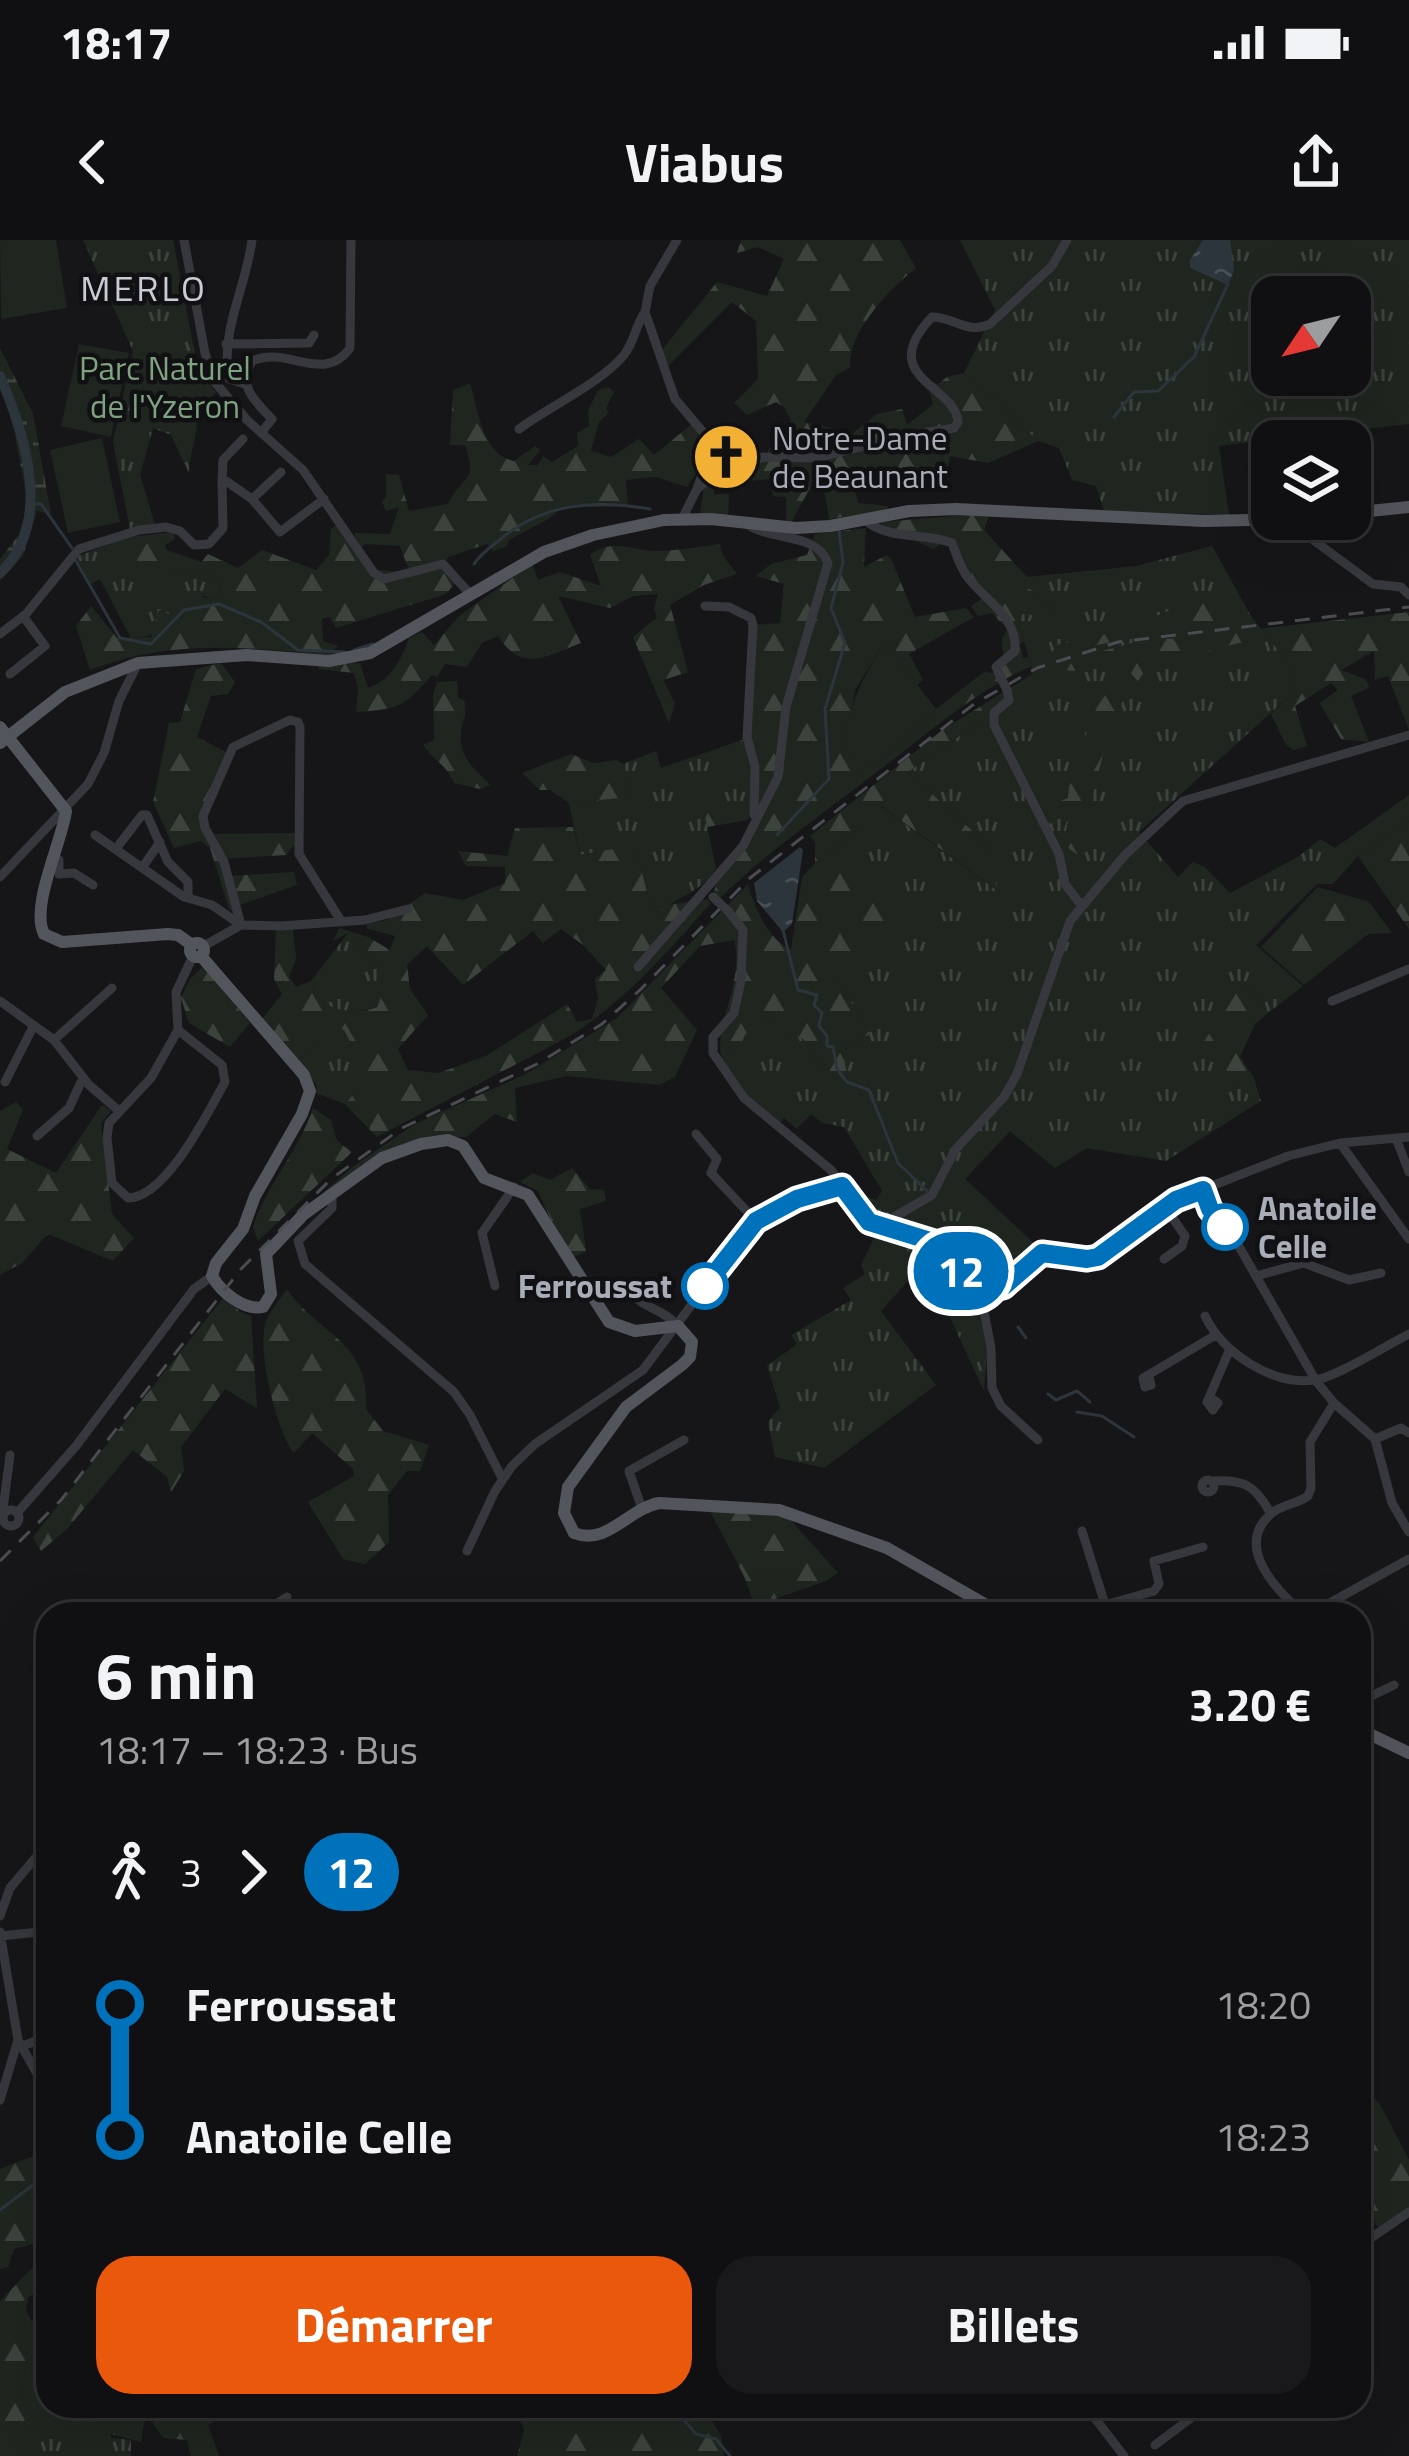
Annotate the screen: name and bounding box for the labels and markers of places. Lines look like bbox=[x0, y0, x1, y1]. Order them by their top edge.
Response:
place label: Notre-Dame de Beaunant bbox=[772, 413, 948, 501]
church icon: Notre-Dame de Beaunant bbox=[691, 422, 761, 492]
place label: Anatoile Celle bbox=[1258, 1183, 1377, 1271]
marker: Anatoile Celle bbox=[1203, 1205, 1247, 1249]
place label: Ferroussat bbox=[518, 1261, 672, 1311]
marker: Ferroussat bbox=[683, 1264, 727, 1308]

